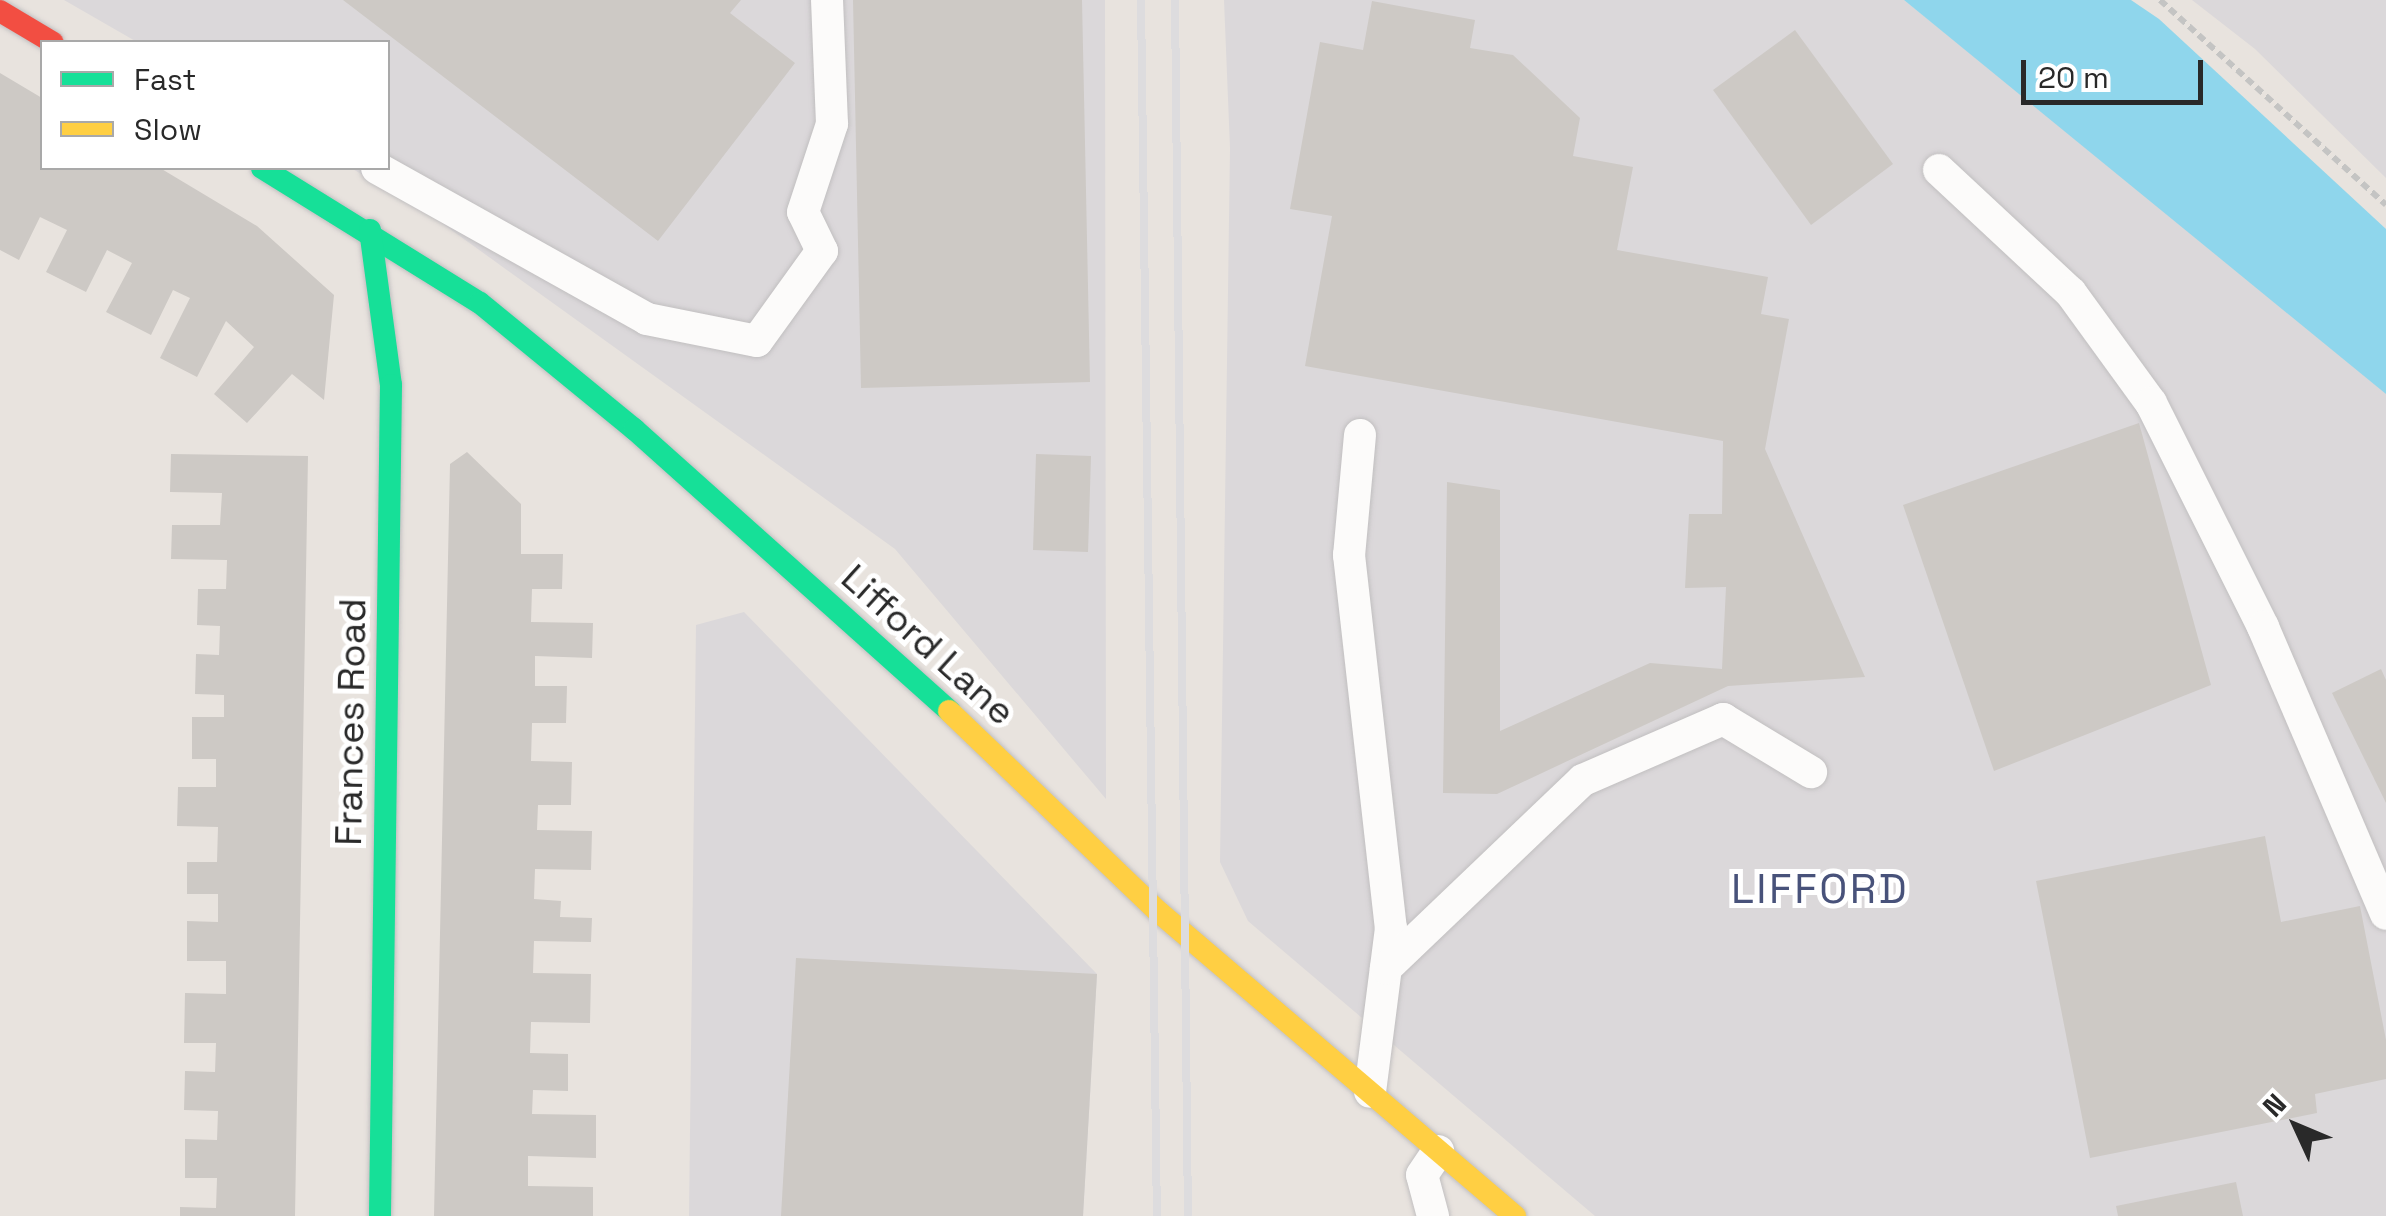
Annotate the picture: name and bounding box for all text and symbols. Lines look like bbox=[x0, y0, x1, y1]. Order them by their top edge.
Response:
legend bbox=[40, 40, 390, 170]
scale bar bbox=[2026, 40, 2208, 102]
text: 20 m bbox=[2038, 58, 2109, 97]
text: Fast bbox=[134, 60, 196, 99]
text: Slow bbox=[134, 110, 202, 149]
street label: Lifford Lane bbox=[832, 555, 1024, 735]
street label: Frances Road bbox=[326, 598, 376, 846]
district label: LIFFORD bbox=[1731, 864, 1909, 914]
north arrow bbox=[2246, 1076, 2346, 1176]
text: N bbox=[2255, 1086, 2294, 1124]

